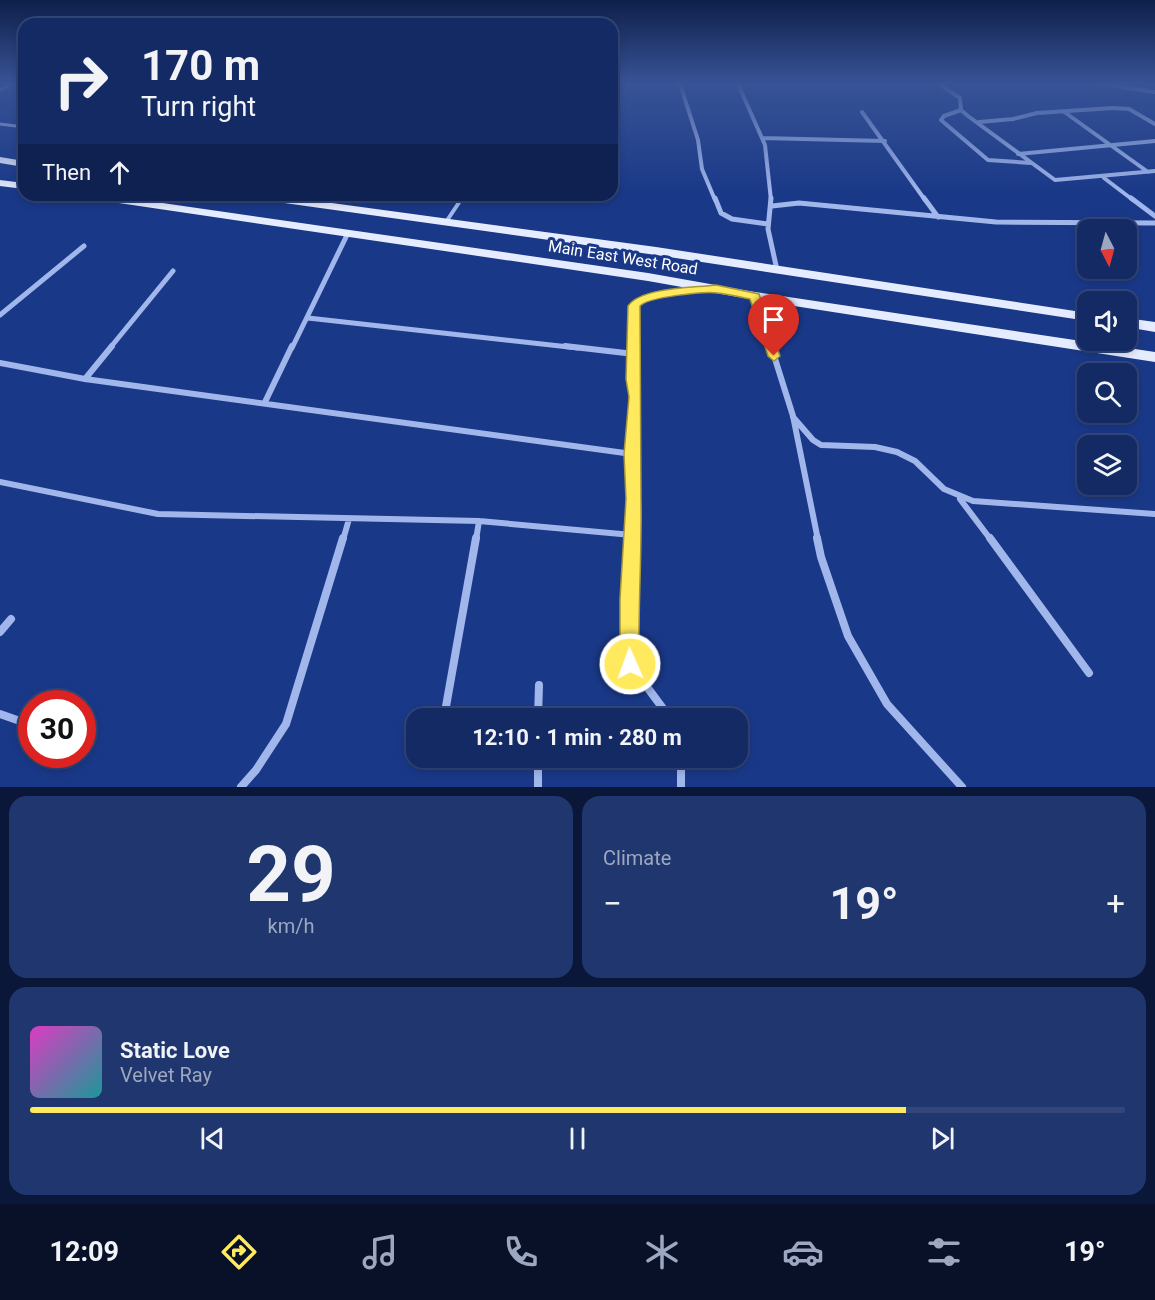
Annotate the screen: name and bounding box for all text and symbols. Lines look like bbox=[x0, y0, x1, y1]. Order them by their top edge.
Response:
text: 170 m bbox=[141, 41, 260, 90]
icon: right bbox=[42, 42, 120, 120]
text: Turn right bbox=[141, 91, 256, 123]
icon: ahead bbox=[103, 156, 136, 189]
text: Then bbox=[42, 160, 91, 185]
north arrow bbox=[1077, 219, 1137, 279]
map controls bbox=[1077, 219, 1137, 495]
street label: Main East West Road bbox=[547, 236, 699, 279]
button: sound bbox=[1077, 291, 1137, 351]
pin bbox=[748, 294, 799, 356]
icon: arrive bbox=[757, 303, 790, 336]
button: search bbox=[1077, 363, 1137, 423]
button: layers bbox=[1077, 435, 1137, 495]
position arrow bbox=[598, 632, 662, 696]
speed limit sign: 30 bbox=[18, 690, 96, 768]
text: 12:10 · 1 min · 280 m bbox=[472, 725, 682, 750]
text: 29 bbox=[246, 829, 336, 920]
text: Climate bbox=[603, 846, 671, 870]
text: 19° bbox=[829, 877, 899, 930]
text: − bbox=[603, 884, 622, 923]
text: + bbox=[1106, 884, 1125, 923]
text: km/h bbox=[268, 914, 314, 938]
text: Static Love bbox=[120, 1038, 230, 1063]
text: Velvet Ray bbox=[120, 1063, 212, 1087]
icon: previous bbox=[196, 1122, 229, 1155]
icon: pause bbox=[561, 1122, 594, 1155]
icon: next bbox=[926, 1122, 959, 1155]
icon: directions bbox=[218, 1231, 260, 1273]
icon: music bbox=[359, 1231, 401, 1273]
icon: phone bbox=[500, 1231, 542, 1273]
icon: climate bbox=[641, 1231, 683, 1273]
icon: car bbox=[782, 1231, 824, 1273]
icon: filters bbox=[923, 1231, 965, 1273]
text: 12:09 bbox=[49, 1236, 119, 1268]
text: 19° bbox=[1064, 1236, 1105, 1268]

